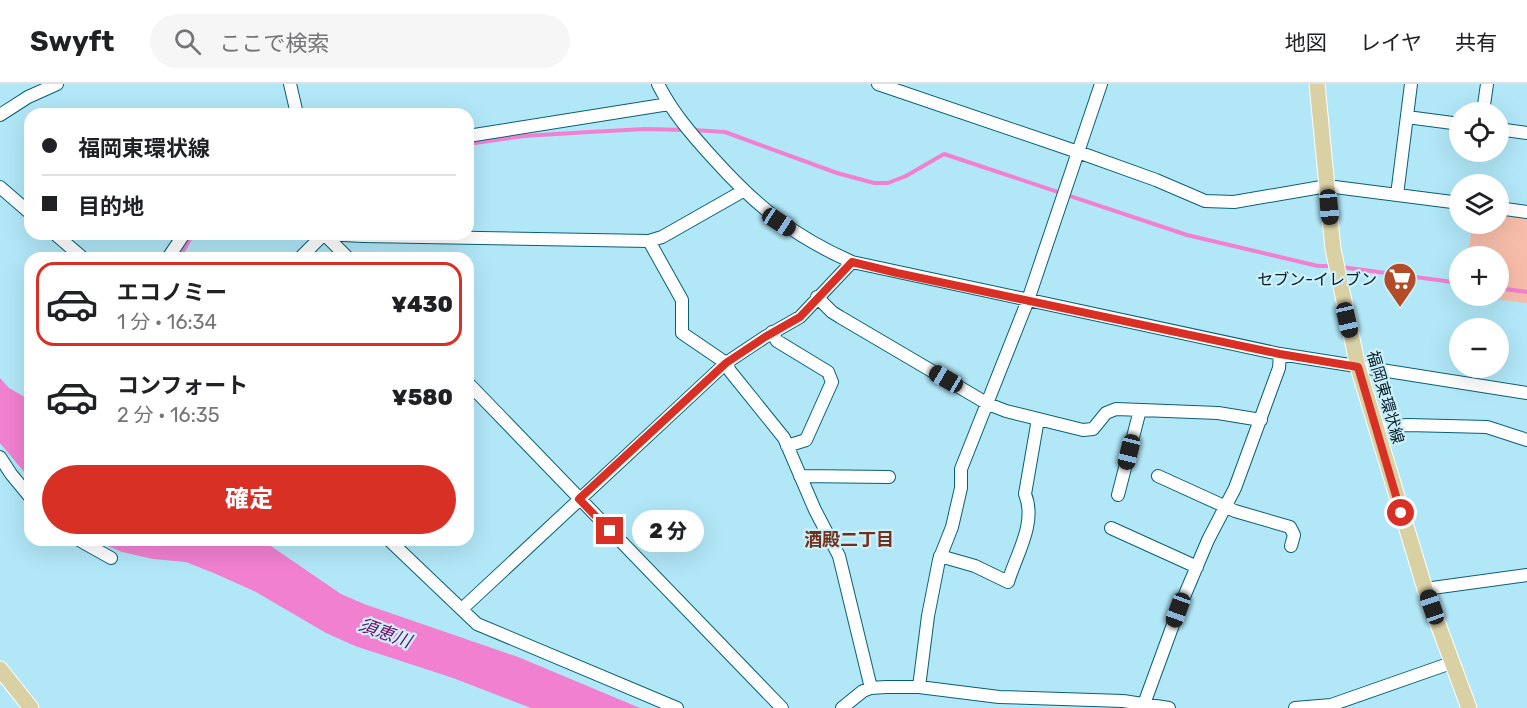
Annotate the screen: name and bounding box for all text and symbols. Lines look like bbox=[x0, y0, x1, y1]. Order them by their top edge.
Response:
search box bbox=[150, 14, 570, 68]
text: Swyft bbox=[30, 25, 114, 58]
icon: search bbox=[171, 25, 204, 58]
text: ここで検索 bbox=[219, 30, 329, 57]
text: 地図 bbox=[1285, 30, 1327, 55]
text: レイヤ bbox=[1360, 30, 1422, 55]
text: 共有 bbox=[1455, 30, 1497, 55]
map controls bbox=[1449, 102, 1509, 378]
button: locate bbox=[1449, 102, 1509, 162]
text: 福岡東環状線 bbox=[78, 135, 210, 162]
button: layers bbox=[1449, 174, 1509, 234]
car bbox=[1318, 188, 1340, 226]
text: 目的地 bbox=[78, 193, 144, 220]
car bbox=[759, 205, 799, 239]
button: + bbox=[1449, 246, 1509, 306]
supermarket icon: セブン-イレブン bbox=[1382, 261, 1418, 308]
place label: セブン-イレブン bbox=[1257, 270, 1377, 289]
icon: car bbox=[45, 277, 99, 331]
text: エコノミー bbox=[117, 279, 227, 306]
text: ¥430 bbox=[391, 291, 453, 318]
car bbox=[1334, 300, 1360, 340]
text: 1 分 · 16:34 bbox=[117, 310, 217, 334]
button: − bbox=[1449, 318, 1509, 378]
street label: 福岡東環状線 bbox=[1363, 348, 1408, 446]
car bbox=[926, 362, 966, 396]
icon: car bbox=[45, 370, 99, 424]
text: コンフォート bbox=[117, 372, 248, 399]
text: ¥580 bbox=[392, 384, 453, 411]
text: 2 分 · 16:35 bbox=[117, 403, 220, 427]
car bbox=[1116, 432, 1142, 472]
button: 確定 bbox=[42, 465, 456, 534]
route start bbox=[1387, 499, 1414, 526]
callout: 2 分 bbox=[631, 510, 703, 552]
route end bbox=[596, 517, 623, 544]
text: 2 分 bbox=[649, 519, 687, 543]
district label: 酒殿二丁目 bbox=[804, 529, 894, 551]
car bbox=[1418, 587, 1446, 627]
car bbox=[1163, 590, 1193, 630]
water label: 須恵川 bbox=[356, 613, 416, 653]

